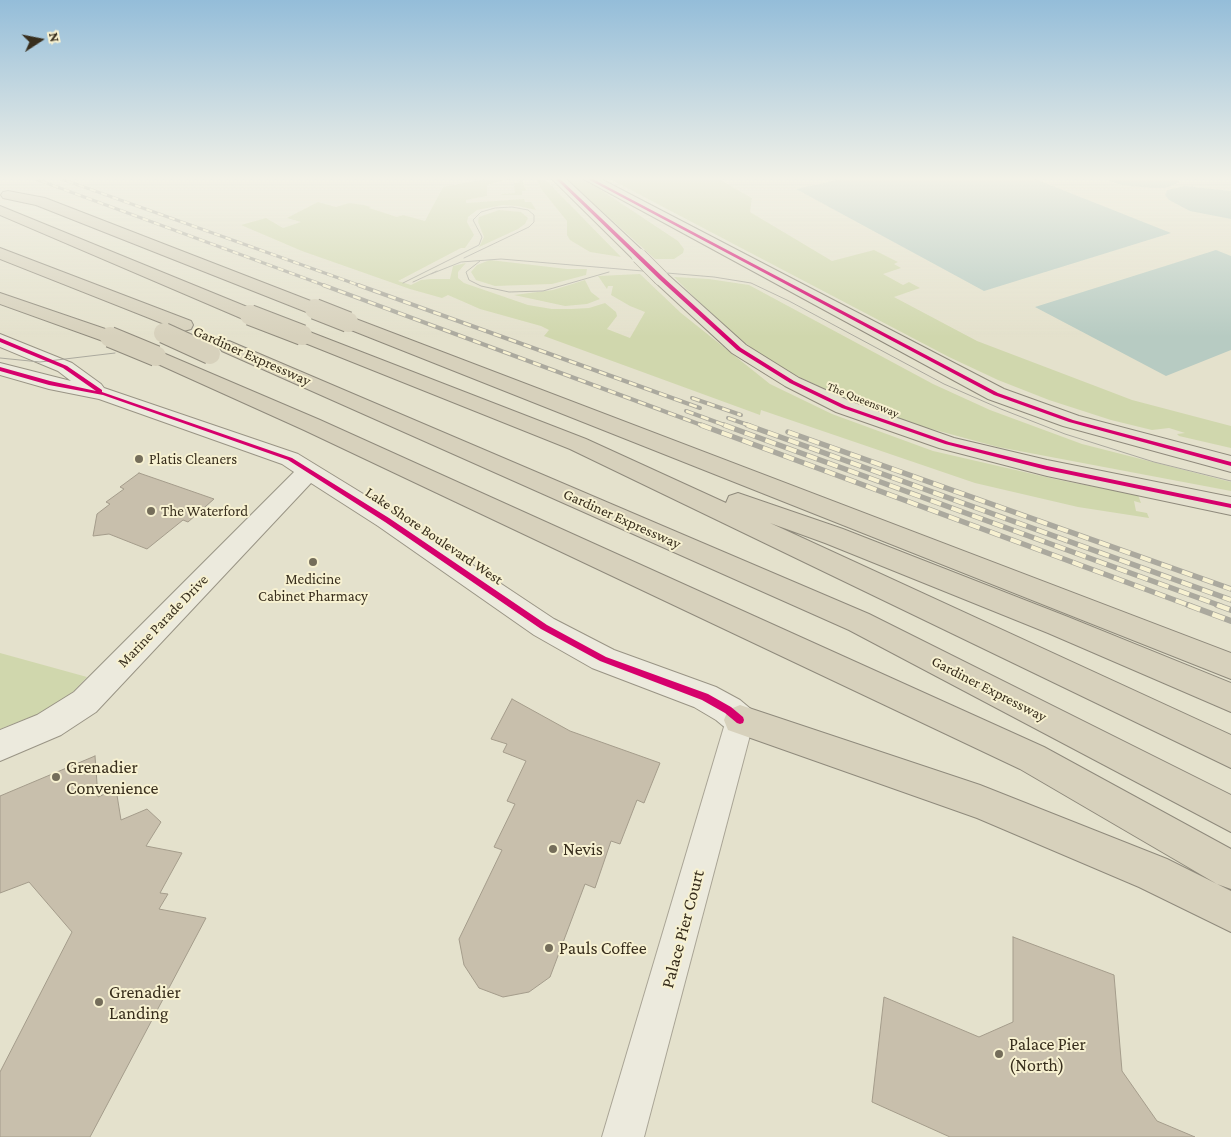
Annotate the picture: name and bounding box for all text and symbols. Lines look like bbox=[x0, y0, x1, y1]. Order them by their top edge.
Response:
north arrow bbox=[15, 15, 65, 65]
text: N bbox=[46, 31, 63, 43]
street label: Gardiner Expressway bbox=[190, 322, 314, 390]
street label: The Queensway bbox=[825, 379, 901, 421]
place label: Platis Cleaners bbox=[149, 450, 237, 468]
marker: Platis Cleaners bbox=[133, 453, 145, 465]
street label: Lake Shore Boulevard West bbox=[362, 483, 506, 589]
street label: Gardiner Expressway bbox=[560, 485, 684, 553]
place label: The Waterford bbox=[161, 502, 248, 520]
marker: The Waterford bbox=[145, 505, 157, 517]
marker: Medicine Cabinet Pharmacy bbox=[307, 556, 319, 568]
place label: Medicine Cabinet Pharmacy bbox=[258, 570, 368, 605]
street label: Marine Parade Drive bbox=[114, 571, 212, 671]
street label: Gardiner Expressway bbox=[928, 652, 1050, 726]
place label: Grenadier Convenience bbox=[66, 756, 158, 799]
marker: Grenadier Convenience bbox=[50, 771, 62, 783]
place label: Nevis bbox=[563, 838, 603, 860]
marker: Nevis bbox=[547, 843, 559, 855]
street label: Palace Pier Court bbox=[657, 867, 709, 991]
place label: Pauls Coffee bbox=[559, 937, 647, 959]
marker: Pauls Coffee bbox=[543, 942, 555, 954]
place label: Grenadier Landing bbox=[109, 981, 181, 1024]
marker: Grenadier Landing bbox=[93, 996, 105, 1008]
place label: Palace Pier (North) bbox=[1009, 1033, 1086, 1076]
marker: Palace Pier (North) bbox=[993, 1048, 1005, 1060]

